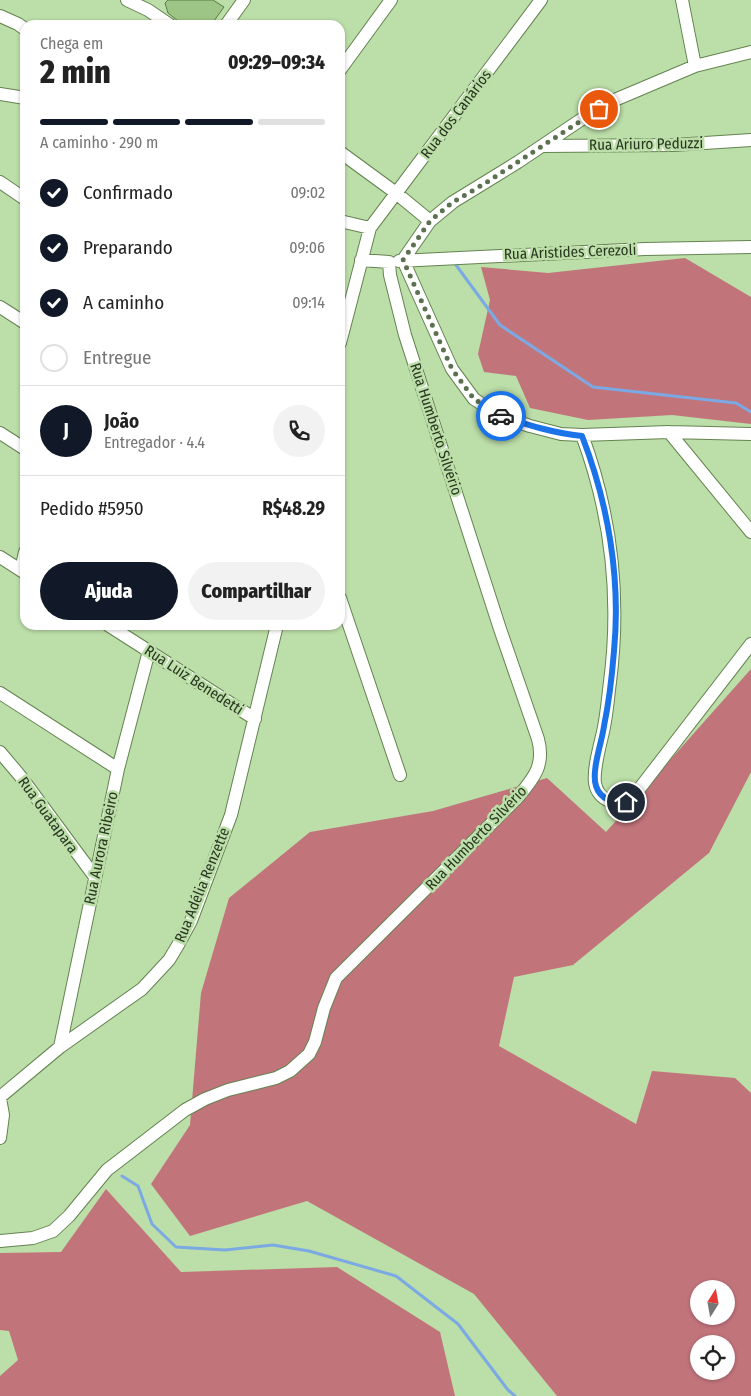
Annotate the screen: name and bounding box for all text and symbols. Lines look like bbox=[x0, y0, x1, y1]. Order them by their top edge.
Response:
text: Chega em bbox=[40, 34, 103, 53]
text: 09:29–09:34 bbox=[228, 51, 325, 74]
text: 2 min bbox=[40, 53, 111, 91]
street label: Rua dos Canários bbox=[417, 66, 495, 162]
pin bbox=[578, 88, 620, 130]
icon: bag bbox=[585, 95, 613, 123]
text: A caminho · 290 m bbox=[40, 133, 158, 152]
street label: Rua Ariuro Peduzzi bbox=[589, 134, 703, 154]
icon: check bbox=[40, 179, 68, 207]
text: Confirmado bbox=[83, 181, 173, 204]
text: 09:02 bbox=[290, 183, 325, 202]
icon: check bbox=[40, 234, 68, 262]
text: Preparando bbox=[83, 236, 173, 259]
text: 09:06 bbox=[289, 238, 325, 257]
street label: Rua Aristides Cerezoli bbox=[503, 241, 637, 263]
icon: check bbox=[40, 289, 68, 317]
text: A caminho bbox=[83, 291, 164, 314]
text: 09:14 bbox=[292, 293, 325, 312]
text: Entregue bbox=[83, 346, 152, 369]
street label: Rua Humberto Silvério bbox=[406, 361, 466, 498]
courier bbox=[476, 391, 526, 441]
icon: car bbox=[487, 402, 515, 430]
button: phone bbox=[273, 405, 325, 457]
text: João bbox=[104, 410, 139, 433]
text: J bbox=[63, 419, 69, 442]
text: Entregador · 4.4 bbox=[104, 433, 205, 452]
text: Pedido #5950 bbox=[40, 497, 144, 520]
text: R$48.29 bbox=[262, 497, 325, 520]
button: Ajuda bbox=[40, 562, 178, 620]
button: Compartilhar bbox=[188, 562, 325, 620]
street label: Rua Luiz Benedetti bbox=[141, 641, 247, 719]
street label: Rua Guatapara bbox=[14, 773, 82, 857]
pin bbox=[605, 781, 647, 823]
street label: Rua Humberto Silvério bbox=[422, 782, 530, 894]
icon: home bbox=[612, 788, 640, 816]
street label: Rua Aurora Ribeiro bbox=[80, 790, 122, 906]
street label: Rua Adélia Renzette bbox=[171, 825, 233, 945]
north arrow bbox=[690, 1280, 735, 1325]
map controls bbox=[690, 1280, 735, 1380]
button: locate bbox=[690, 1335, 735, 1380]

